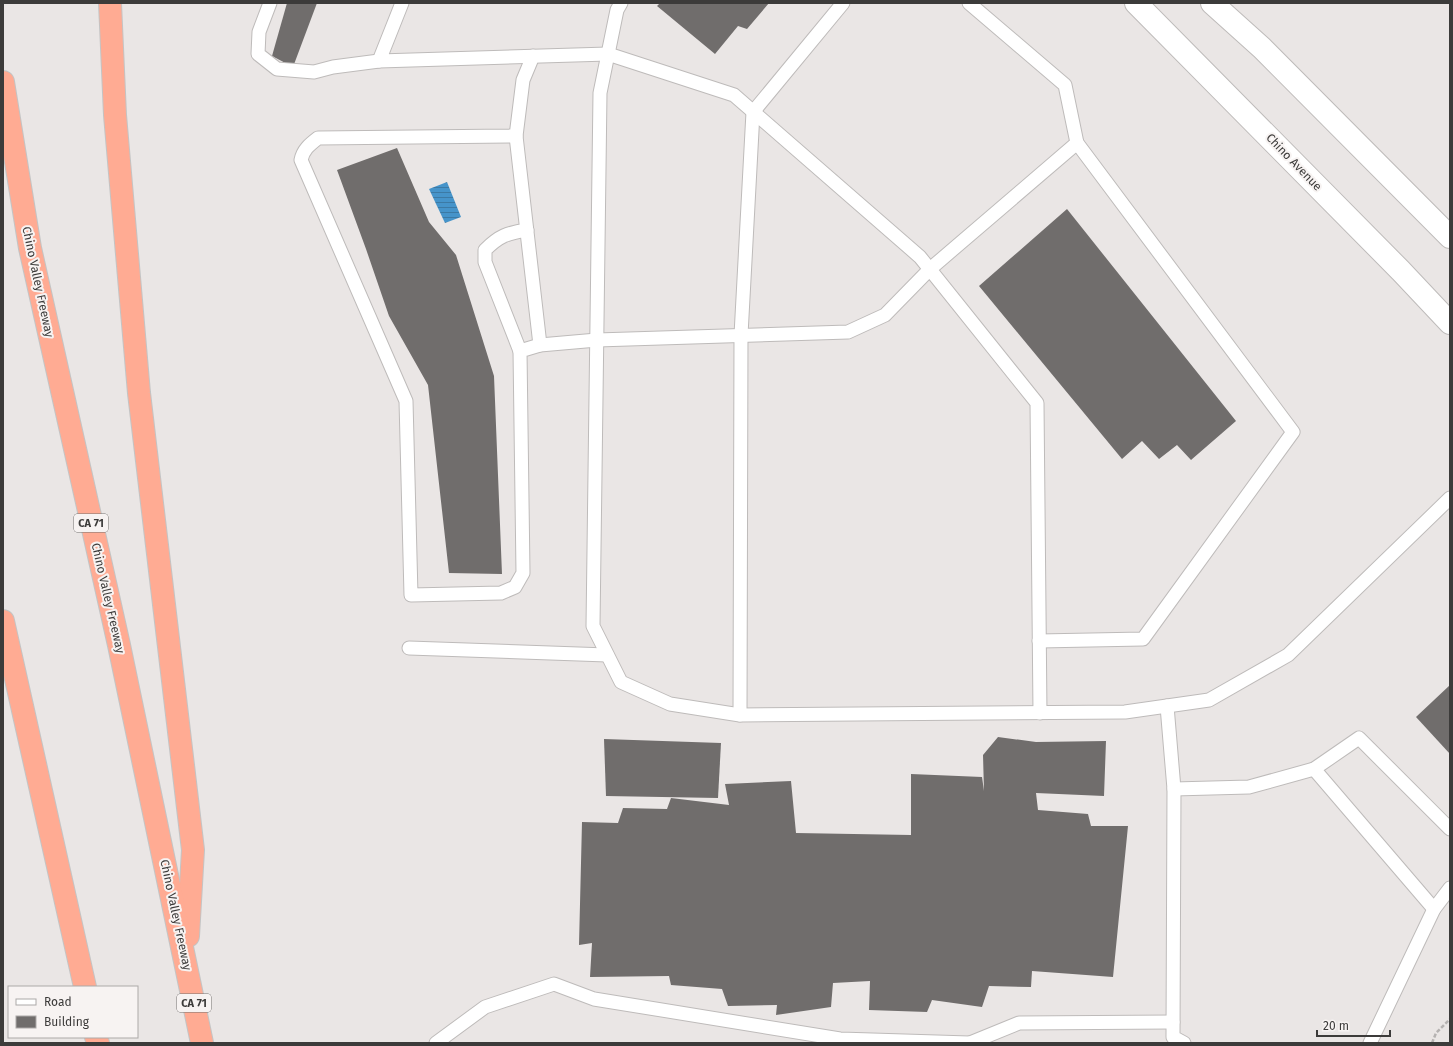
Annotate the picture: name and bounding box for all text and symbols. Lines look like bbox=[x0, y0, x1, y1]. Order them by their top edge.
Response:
street label: Chino Avenue bbox=[1263, 130, 1325, 194]
street label: Chino Valley Freeway bbox=[19, 225, 57, 339]
road number: CA 71 bbox=[74, 514, 108, 532]
street label: Chino Valley Freeway bbox=[88, 541, 128, 655]
street label: Chino Valley Freeway bbox=[157, 858, 195, 972]
legend bbox=[8, 986, 138, 1038]
road number: CA 71 bbox=[177, 994, 211, 1012]
text: Road bbox=[44, 995, 72, 1009]
scale bar bbox=[1317, 1012, 1390, 1038]
text: Building bbox=[44, 1015, 90, 1029]
text: 20 m bbox=[1323, 1019, 1349, 1033]

